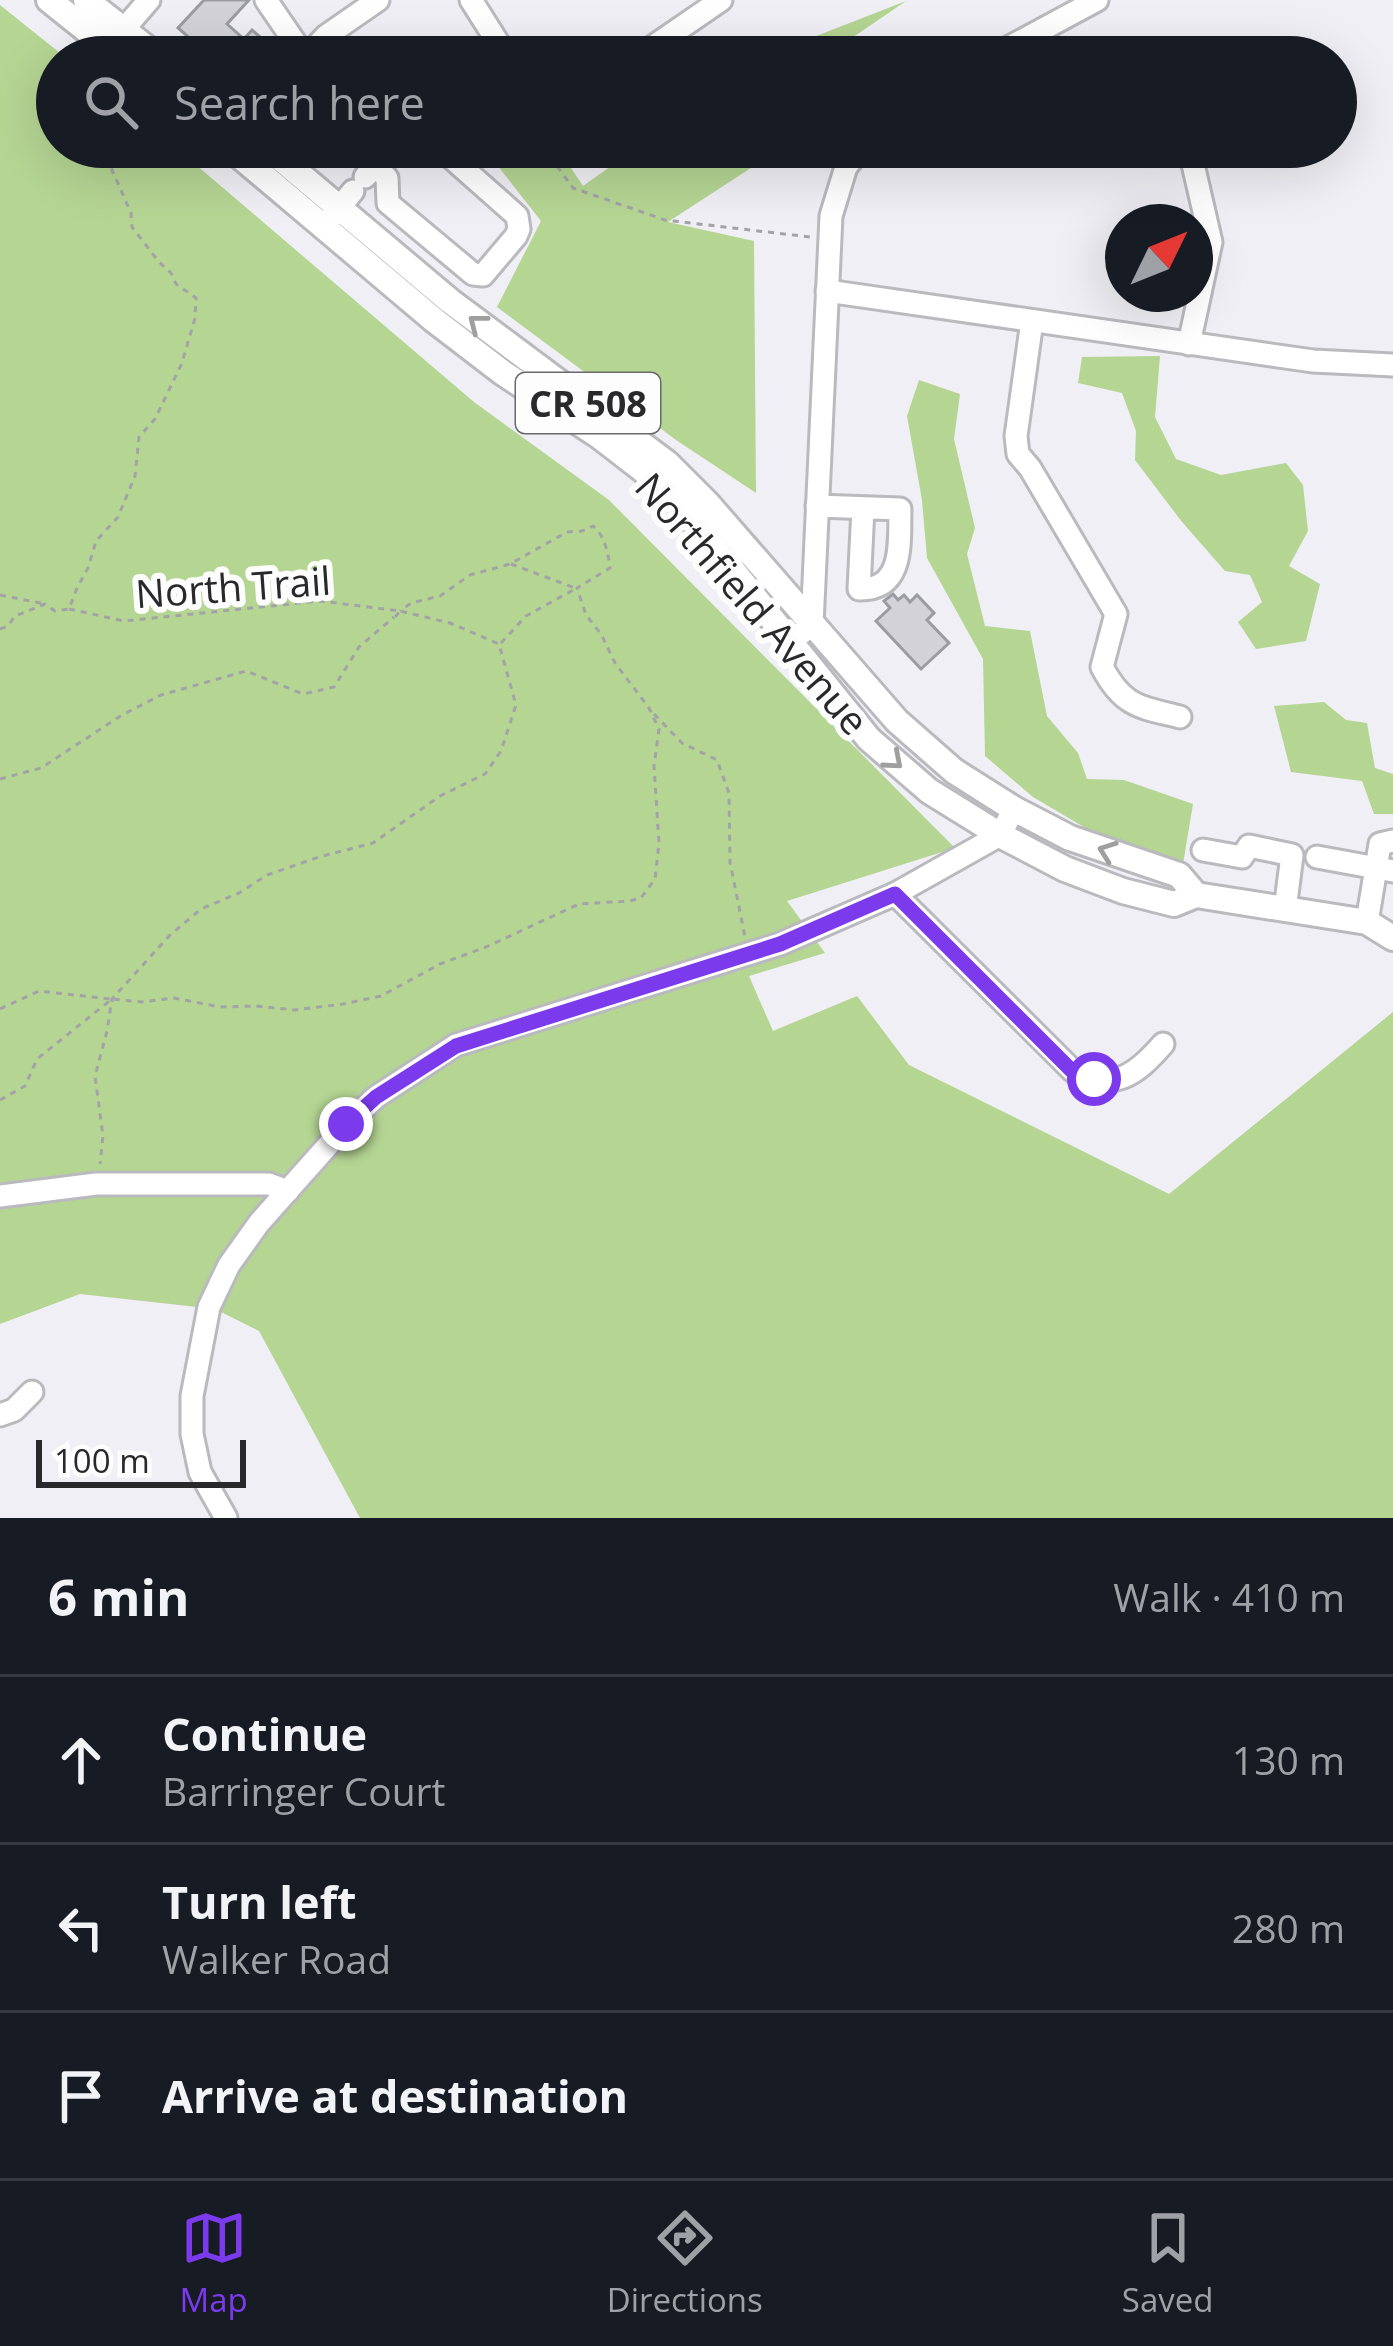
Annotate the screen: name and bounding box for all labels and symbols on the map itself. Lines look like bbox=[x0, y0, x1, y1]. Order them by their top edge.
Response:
north arrow bbox=[1105, 204, 1213, 312]
one-way arrow bbox=[469, 316, 491, 337]
road number: CR 508 bbox=[516, 373, 660, 433]
street label: Northfield Avenue bbox=[624, 461, 882, 745]
street label: North Trail bbox=[134, 553, 332, 619]
one-way arrow bbox=[881, 747, 902, 768]
one-way arrow bbox=[1098, 841, 1119, 865]
route start bbox=[1067, 1052, 1121, 1106]
route end bbox=[319, 1097, 373, 1151]
scale bar bbox=[36, 1434, 246, 1487]

